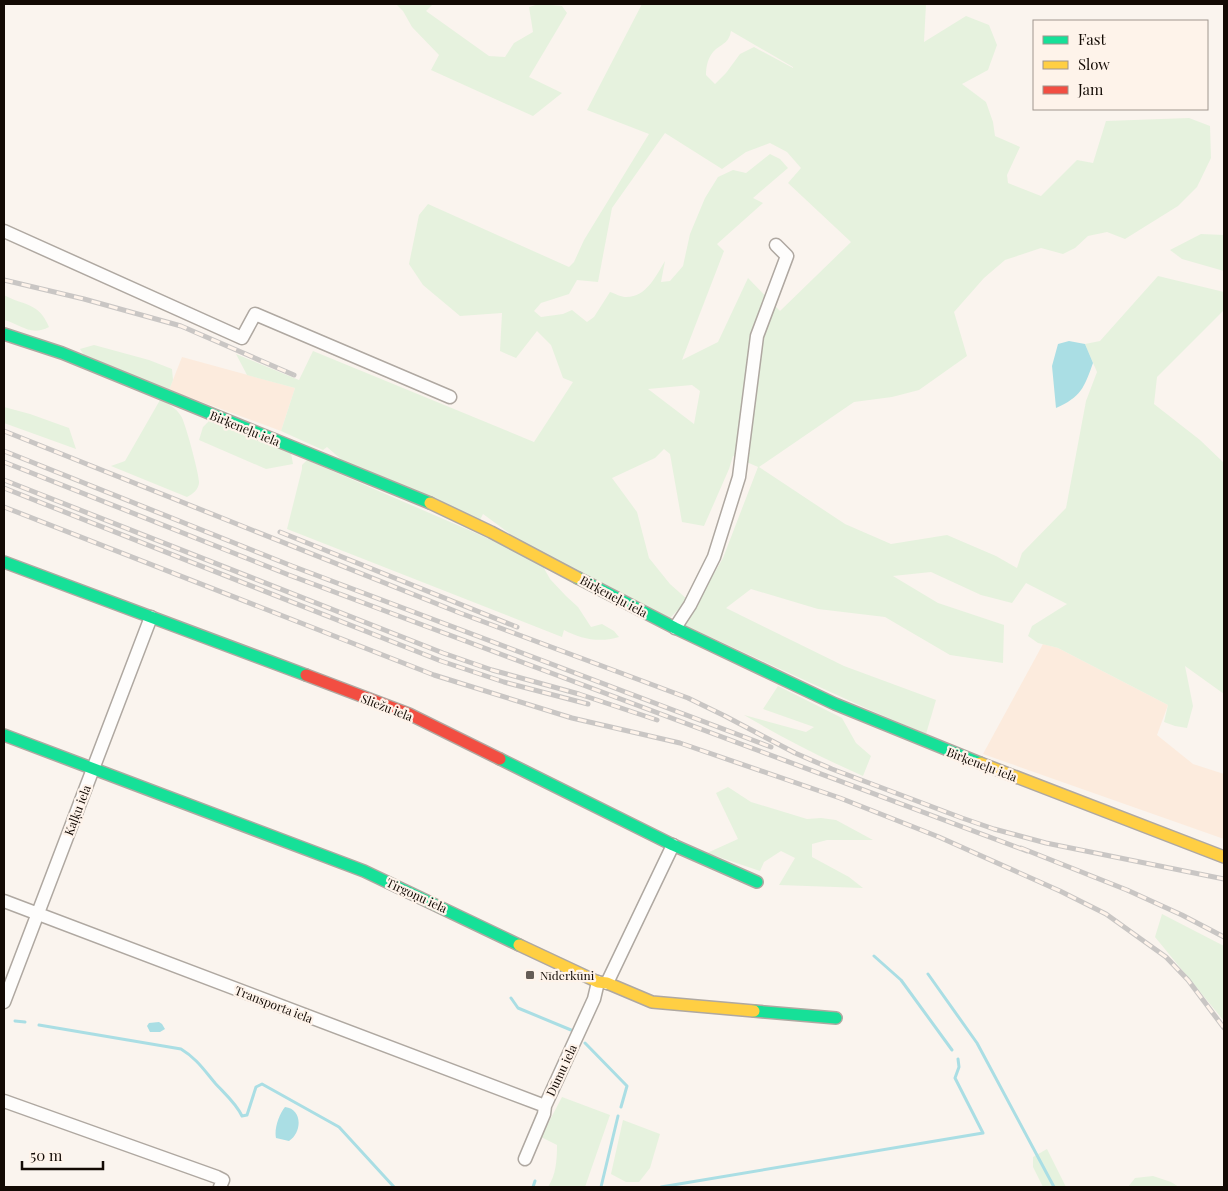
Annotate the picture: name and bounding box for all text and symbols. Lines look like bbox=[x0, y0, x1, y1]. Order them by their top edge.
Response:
legend bbox=[1033, 20, 1208, 110]
text: Fast bbox=[1078, 29, 1107, 49]
text: Slow bbox=[1078, 54, 1110, 74]
text: Jam bbox=[1077, 79, 1104, 99]
street label: Birķeneļu iela bbox=[208, 407, 282, 449]
street label: Birķeneļu iela bbox=[578, 572, 650, 620]
street label: Sliežu iela bbox=[359, 690, 415, 724]
street label: Birķeneļu iela bbox=[945, 743, 1019, 785]
street label: Kaļķu iela bbox=[60, 782, 94, 838]
street label: Tirgoņu iela bbox=[384, 874, 450, 916]
place label: Nīderkūni bbox=[540, 967, 595, 983]
marker: Nīderkūni bbox=[524, 969, 536, 981]
street label: Transporta iela bbox=[233, 982, 315, 1026]
street label: Dūmu iela bbox=[542, 1042, 580, 1098]
scale bar bbox=[22, 1138, 104, 1170]
text: 50 m bbox=[30, 1145, 63, 1165]

